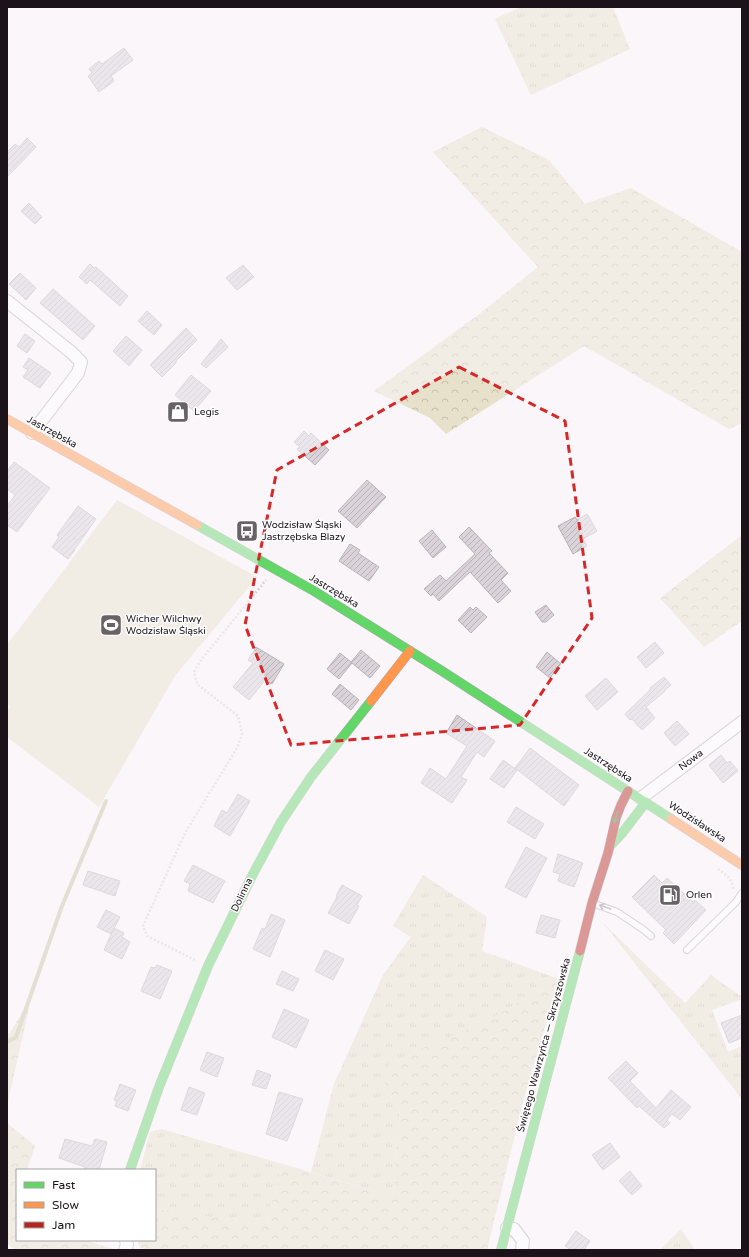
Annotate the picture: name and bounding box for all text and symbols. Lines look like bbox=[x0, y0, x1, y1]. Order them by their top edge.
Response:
shop icon: Legis bbox=[165, 399, 191, 425]
place label: Legis bbox=[194, 406, 219, 418]
street label: Jastrzębska bbox=[25, 413, 79, 451]
bus stop icon: Wodzisław Śląski Jastrzębska Blazy bbox=[234, 518, 260, 544]
place label: Wodzisław Śląski Jastrzębska Blazy bbox=[262, 519, 346, 543]
street label: Jastrzębska bbox=[307, 572, 361, 610]
sports icon: Wicher Wilchwy Wodzisław Śląski bbox=[98, 612, 124, 638]
place label: Wicher Wilchwy Wodzisław Śląski bbox=[126, 613, 206, 637]
street label: Jastrzębska bbox=[581, 745, 635, 785]
street label: Nowa bbox=[676, 747, 706, 773]
street label: Wodzisławska bbox=[666, 799, 728, 845]
one-way arrow bbox=[612, 811, 619, 824]
street label: Dolinna bbox=[229, 876, 255, 914]
fuel station icon: Orlen bbox=[657, 882, 683, 908]
place label: Orlen bbox=[686, 889, 712, 901]
one-way arrow bbox=[599, 903, 611, 911]
street label: Świętego Wawrzyńca — Skrzyszowska bbox=[515, 957, 573, 1133]
legend bbox=[16, 1169, 156, 1241]
text: Fast bbox=[52, 1178, 76, 1192]
text: Slow bbox=[52, 1198, 79, 1212]
text: Jam bbox=[52, 1218, 75, 1232]

